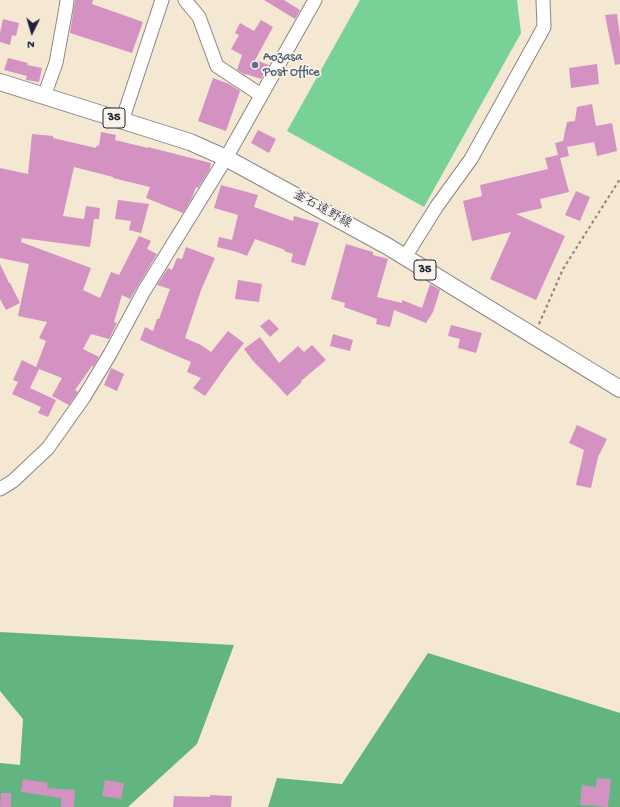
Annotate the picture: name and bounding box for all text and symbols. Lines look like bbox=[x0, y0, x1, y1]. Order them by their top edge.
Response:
north arrow bbox=[12, 12, 52, 52]
text: N bbox=[27, 38, 35, 50]
place label: Aozasa Post Office bbox=[263, 50, 320, 81]
marker: Aozasa Post Office bbox=[250, 60, 260, 70]
road number: 35 bbox=[103, 108, 125, 128]
street label: 釜石遠野線 bbox=[290, 187, 354, 233]
road number: 35 bbox=[414, 260, 436, 280]

